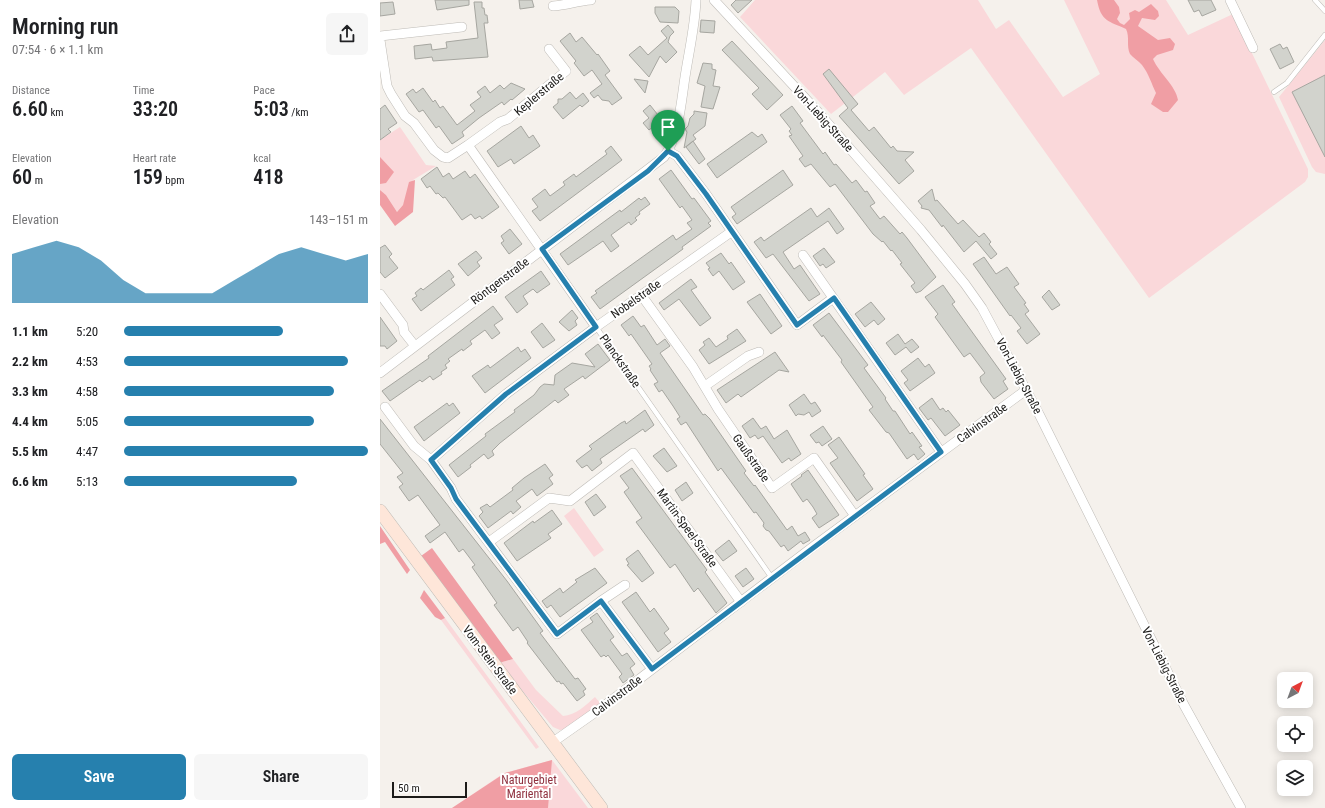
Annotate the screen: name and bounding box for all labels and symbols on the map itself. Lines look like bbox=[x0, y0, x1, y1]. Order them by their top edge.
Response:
street label: Keplerstraße bbox=[511, 69, 567, 119]
street label: Von-Liebig-Straße bbox=[790, 83, 856, 155]
pin bbox=[651, 110, 685, 151]
street label: Röntgenstraße bbox=[468, 254, 532, 307]
street label: Nobelstraße bbox=[608, 276, 664, 321]
street label: Planckstraße bbox=[596, 332, 644, 391]
street label: Von-Liebig-Straße bbox=[993, 336, 1045, 417]
street label: Calvinstraße bbox=[954, 400, 1010, 446]
street label: Gaußstraße bbox=[729, 431, 773, 485]
street label: Martin-Speel-Straße bbox=[654, 486, 720, 570]
street label: Vom-Stein-Straße bbox=[460, 623, 521, 697]
street label: Von-Liebig-Straße bbox=[1139, 625, 1189, 706]
street label: Calvinstraße bbox=[589, 672, 645, 719]
north arrow bbox=[1277, 672, 1313, 708]
park label: Naturgebiet Mariental bbox=[501, 773, 557, 801]
scale bar bbox=[392, 780, 467, 799]

